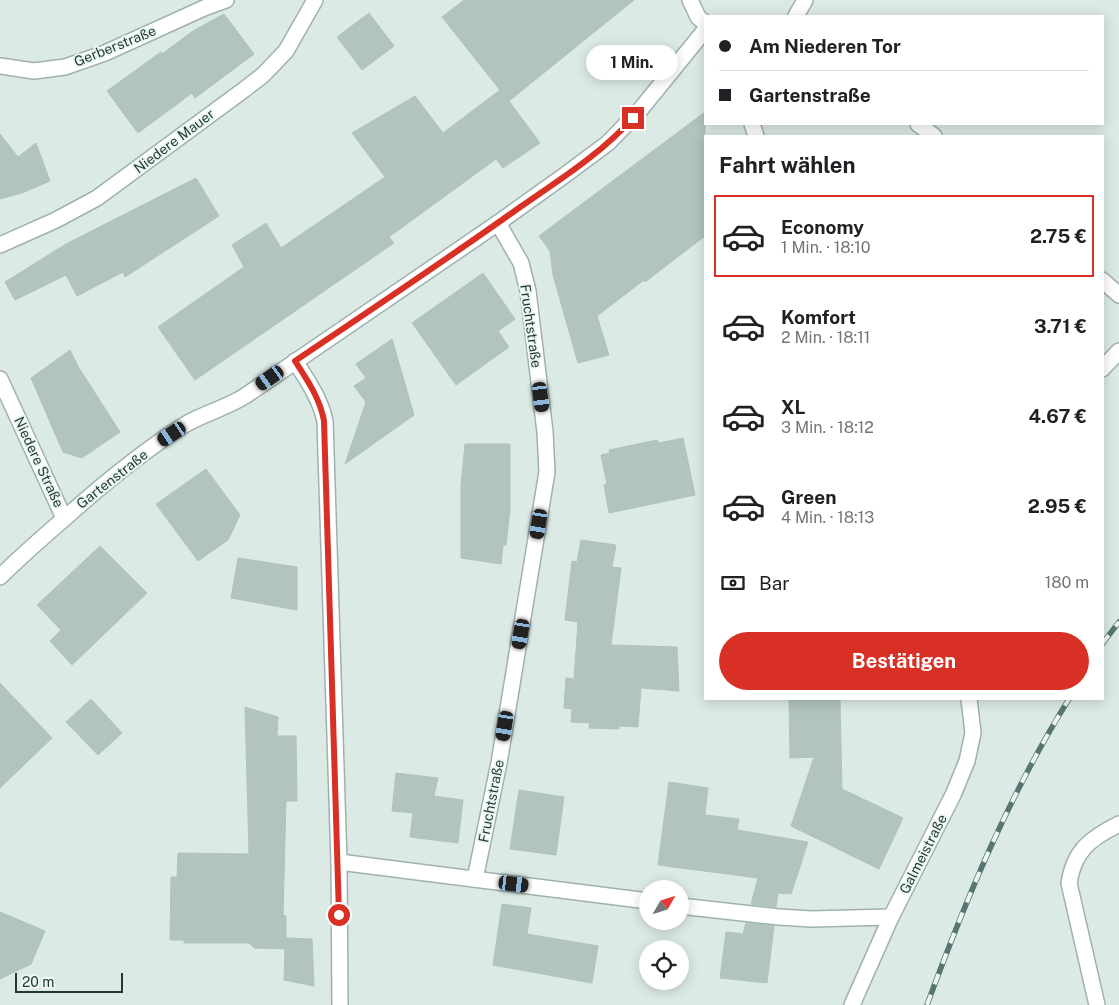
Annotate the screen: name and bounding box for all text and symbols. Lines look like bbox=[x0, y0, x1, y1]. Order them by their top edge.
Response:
street label: Gerberstraße bbox=[72, 22, 158, 70]
text: Am Niederen Tor bbox=[749, 35, 901, 57]
callout: 1 Min. bbox=[587, 46, 679, 80]
text: 1 Min. bbox=[610, 53, 654, 72]
text: Gartenstraße bbox=[749, 84, 871, 106]
street label: Niedere Mauer bbox=[131, 106, 217, 176]
route end bbox=[622, 107, 644, 129]
text: Fahrt wählen bbox=[719, 152, 856, 178]
icon: car bbox=[721, 214, 766, 259]
text: Economy bbox=[781, 216, 864, 238]
text: 2.75 € bbox=[1030, 225, 1087, 247]
text: 1 Min. · 18:10 bbox=[781, 238, 871, 257]
street label: Fruchtstraße bbox=[517, 283, 545, 369]
icon: car bbox=[721, 304, 766, 349]
text: Komfort bbox=[781, 306, 856, 328]
text: 3.71 € bbox=[1034, 315, 1087, 337]
text: 2 Min. · 18:11 bbox=[781, 328, 870, 347]
car bbox=[253, 363, 286, 393]
car bbox=[531, 381, 550, 413]
icon: car bbox=[721, 394, 766, 439]
text: XL bbox=[781, 396, 806, 418]
text: 4.67 € bbox=[1029, 405, 1087, 427]
street label: Niedere Straße bbox=[11, 414, 67, 510]
text: 3 Min. · 18:12 bbox=[781, 418, 874, 437]
car bbox=[155, 419, 188, 449]
street label: Gartenstraße bbox=[73, 446, 151, 512]
icon: car bbox=[721, 484, 766, 529]
text: Green bbox=[781, 486, 836, 508]
text: 2.95 € bbox=[1028, 495, 1087, 517]
car bbox=[529, 508, 548, 540]
text: 4 Min. · 18:13 bbox=[781, 508, 874, 527]
icon: cash bbox=[719, 569, 747, 597]
text: Bar bbox=[759, 572, 790, 594]
text: 180 m bbox=[1045, 573, 1089, 592]
car bbox=[511, 618, 530, 650]
button: Bestätigen bbox=[719, 632, 1089, 690]
car bbox=[495, 710, 514, 742]
street label: Fruchtstraße bbox=[475, 758, 507, 844]
street label: Galmeistraße bbox=[896, 811, 950, 896]
car bbox=[498, 875, 529, 893]
north arrow bbox=[639, 880, 689, 930]
map controls bbox=[639, 880, 689, 990]
route start bbox=[328, 904, 350, 926]
button: locate bbox=[639, 940, 689, 990]
scale bar bbox=[15, 970, 122, 993]
text: 20 m bbox=[22, 974, 54, 990]

